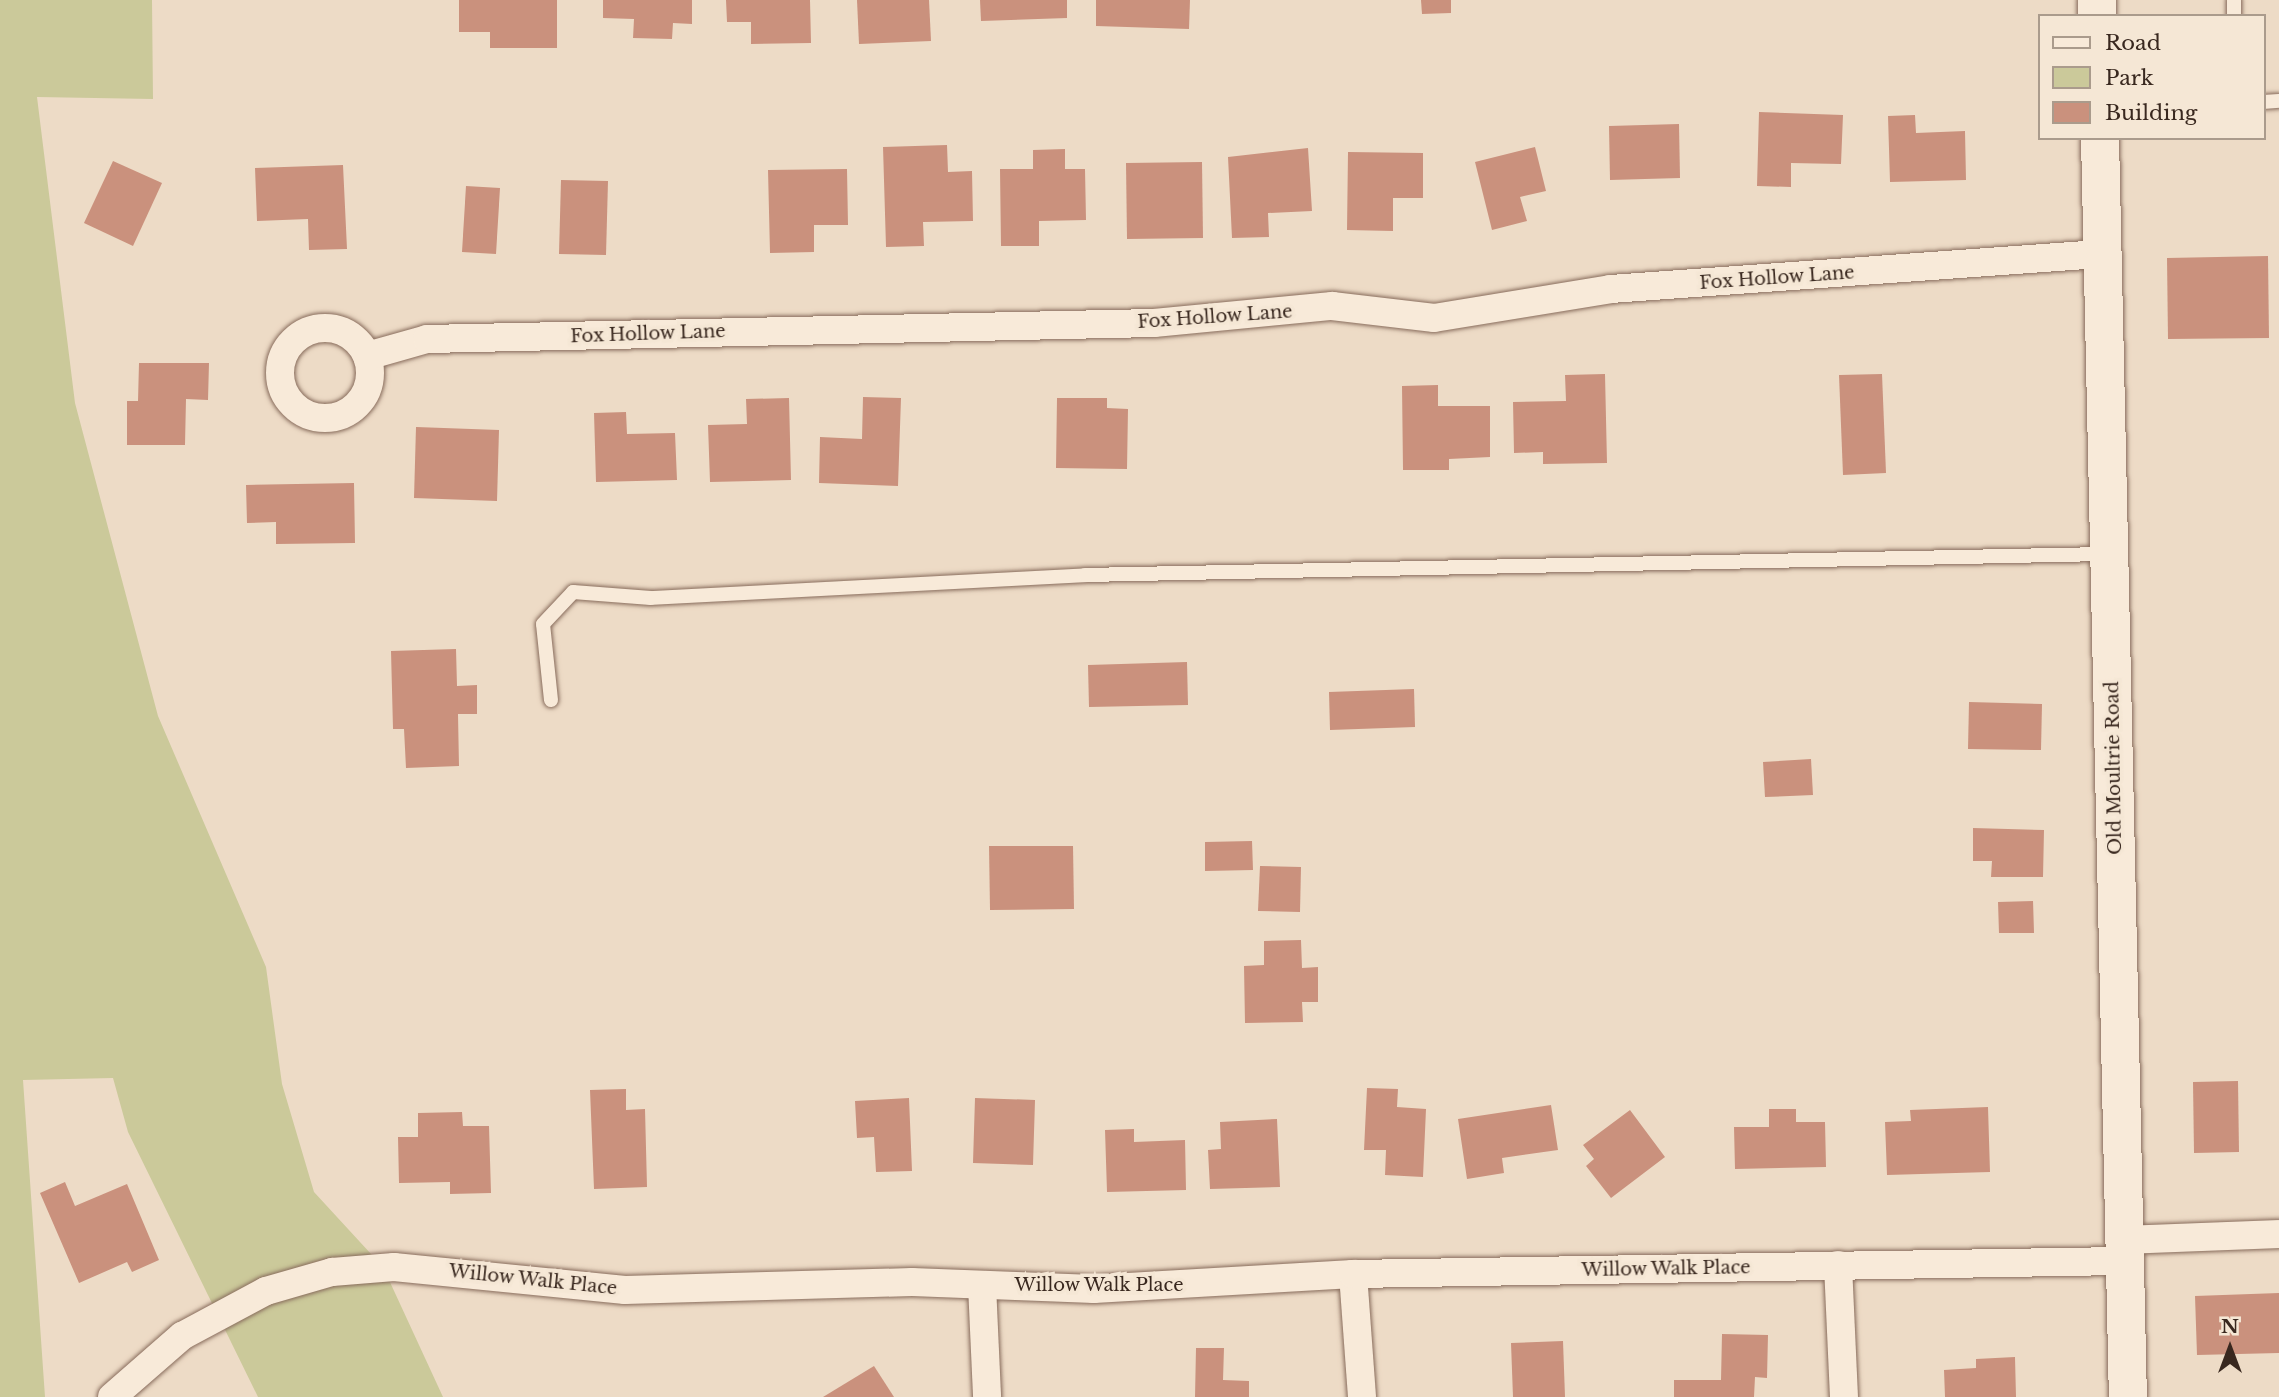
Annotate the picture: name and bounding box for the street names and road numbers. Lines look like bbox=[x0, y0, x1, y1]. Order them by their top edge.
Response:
street label: Fox Hollow Lane bbox=[1698, 262, 1856, 294]
street label: Fox Hollow Lane bbox=[1136, 301, 1294, 333]
street label: Fox Hollow Lane bbox=[570, 320, 726, 348]
street label: Old Moultrie Road bbox=[2102, 681, 2126, 855]
street label: Willow Walk Place bbox=[1581, 1257, 1751, 1281]
street label: Willow Walk Place bbox=[447, 1260, 619, 1300]
street label: Willow Walk Place bbox=[1014, 1274, 1184, 1296]

